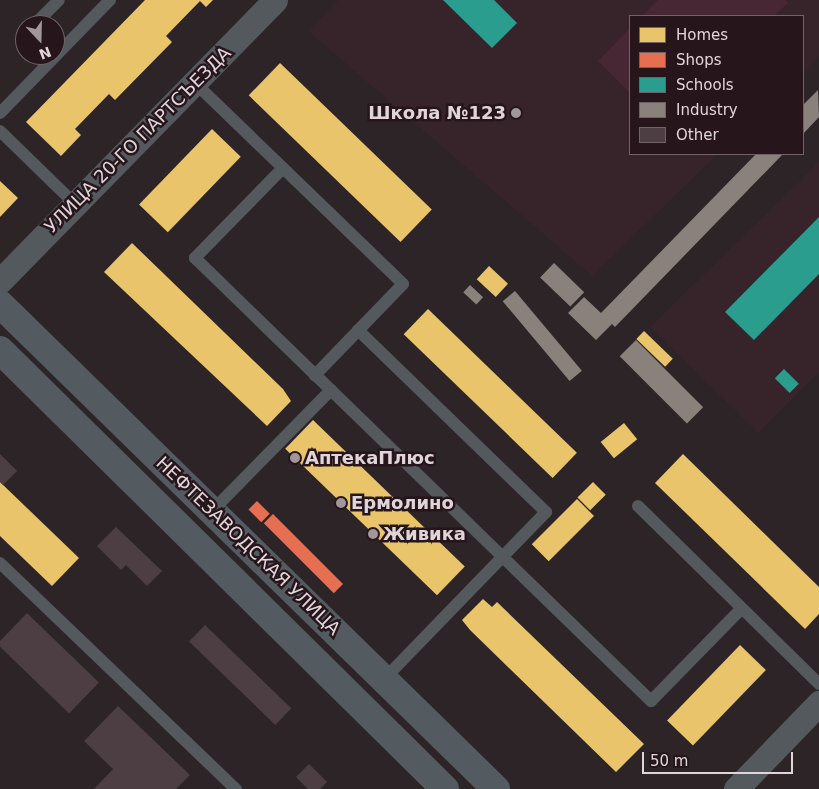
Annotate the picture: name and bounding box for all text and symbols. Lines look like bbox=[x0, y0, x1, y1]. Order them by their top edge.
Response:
north arrow bbox=[15, 15, 65, 65]
legend bbox=[629, 15, 804, 155]
text: Homes bbox=[676, 26, 728, 44]
street label: УЛИЦА 20-ГО ПАРТСЪЕЗДА bbox=[40, 42, 236, 238]
text: N bbox=[37, 44, 53, 63]
text: Shops bbox=[676, 51, 722, 69]
text: Schools bbox=[676, 76, 734, 94]
text: Industry bbox=[676, 101, 738, 119]
place label: Школа №123 bbox=[368, 102, 506, 124]
marker: Школа №123 bbox=[510, 107, 522, 119]
text: Other bbox=[676, 126, 719, 144]
place label: АптекаПлюс bbox=[305, 447, 435, 469]
street label: НЕФТЕЗАВОДСКАЯ УЛИЦА bbox=[152, 452, 344, 640]
marker: АптекаПлюс bbox=[289, 452, 301, 464]
place label: Ермолино bbox=[351, 492, 454, 514]
marker: Ермолино bbox=[335, 497, 347, 509]
place label: Живика bbox=[383, 523, 466, 545]
marker: Живика bbox=[367, 528, 379, 540]
scale bar bbox=[644, 742, 795, 774]
text: 50 m bbox=[650, 752, 688, 770]

